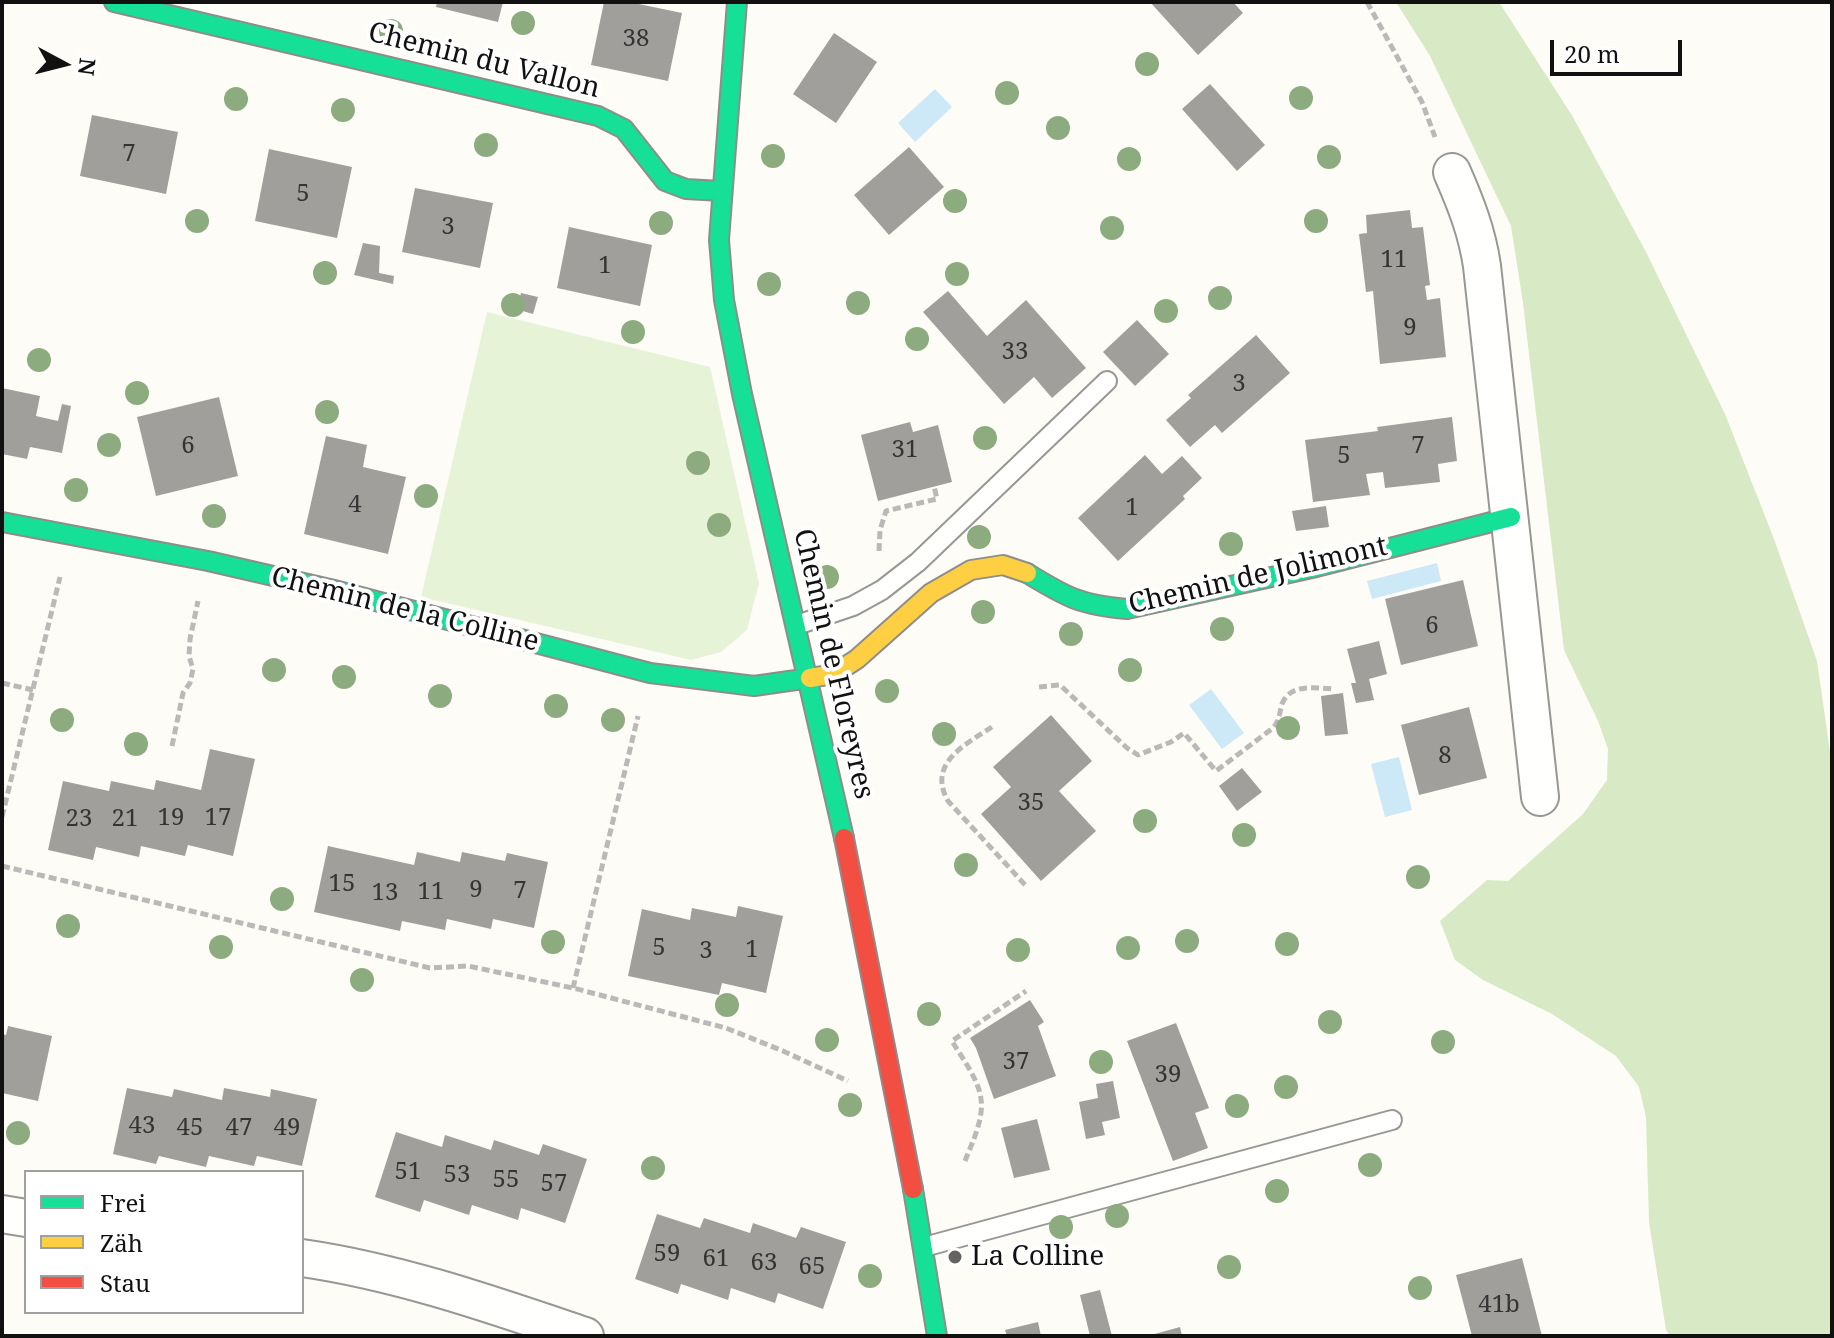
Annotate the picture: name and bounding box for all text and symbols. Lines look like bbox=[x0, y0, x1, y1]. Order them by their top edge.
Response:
street label: Chemin du Vallon bbox=[365, 16, 603, 106]
north arrow bbox=[24, 24, 104, 104]
scale bar bbox=[1554, 24, 1686, 74]
house number: 38 bbox=[623, 25, 649, 53]
text: 20 m bbox=[1564, 37, 1620, 70]
text: N bbox=[72, 56, 104, 77]
house number: 7 bbox=[122, 140, 136, 168]
house number: 5 bbox=[296, 180, 310, 208]
house number: 3 bbox=[441, 213, 455, 241]
house number: 11 bbox=[1381, 246, 1407, 274]
house number: 1 bbox=[598, 252, 612, 280]
house number: 9 bbox=[1403, 314, 1417, 342]
house number: 33 bbox=[1002, 338, 1028, 366]
house number: 3 bbox=[1232, 370, 1246, 398]
house number: 6 bbox=[181, 432, 195, 460]
house number: 7 bbox=[1411, 432, 1425, 460]
house number: 31 bbox=[892, 436, 918, 464]
house number: 5 bbox=[1337, 442, 1351, 470]
house number: 4 bbox=[348, 491, 362, 519]
house number: 1 bbox=[1125, 494, 1139, 522]
street label: Chemin de Floreyres bbox=[786, 526, 880, 802]
street label: Chemin de Jolimont bbox=[1125, 530, 1391, 622]
street label: Chemin de la Colline bbox=[268, 560, 542, 660]
house number: 6 bbox=[1425, 612, 1439, 640]
house number: 8 bbox=[1438, 742, 1452, 770]
house number: 35 bbox=[1018, 789, 1044, 817]
house number: 19 bbox=[158, 804, 184, 832]
house number: 17 bbox=[205, 804, 231, 832]
house number: 23 bbox=[66, 805, 92, 833]
house number: 21 bbox=[112, 805, 138, 833]
house number: 15 bbox=[329, 870, 355, 898]
house number: 9 bbox=[469, 876, 483, 904]
house number: 7 bbox=[513, 877, 527, 905]
house number: 11 bbox=[418, 878, 444, 906]
house number: 13 bbox=[372, 879, 398, 907]
house number: 5 bbox=[652, 934, 666, 962]
house number: 1 bbox=[745, 936, 759, 964]
house number: 3 bbox=[699, 937, 713, 965]
house number: 37 bbox=[1003, 1048, 1029, 1076]
house number: 39 bbox=[1155, 1061, 1181, 1089]
house number: 43 bbox=[129, 1112, 155, 1140]
house number: 45 bbox=[177, 1114, 203, 1142]
house number: 47 bbox=[226, 1114, 252, 1142]
house number: 49 bbox=[274, 1114, 300, 1142]
house number: 51 bbox=[395, 1158, 421, 1186]
house number: 53 bbox=[444, 1161, 470, 1189]
house number: 55 bbox=[493, 1166, 519, 1194]
legend bbox=[24, 1170, 304, 1314]
house number: 57 bbox=[541, 1170, 567, 1198]
text: Frei bbox=[100, 1186, 146, 1219]
text: Zäh bbox=[100, 1226, 143, 1259]
house number: 59 bbox=[654, 1240, 680, 1268]
place label: La Colline bbox=[971, 1240, 1104, 1274]
house number: 61 bbox=[703, 1245, 729, 1273]
marker: La Colline bbox=[946, 1248, 964, 1266]
house number: 63 bbox=[751, 1249, 777, 1277]
house number: 65 bbox=[799, 1253, 825, 1281]
text: Stau bbox=[100, 1266, 150, 1299]
house number: 41b bbox=[1478, 1291, 1520, 1319]

